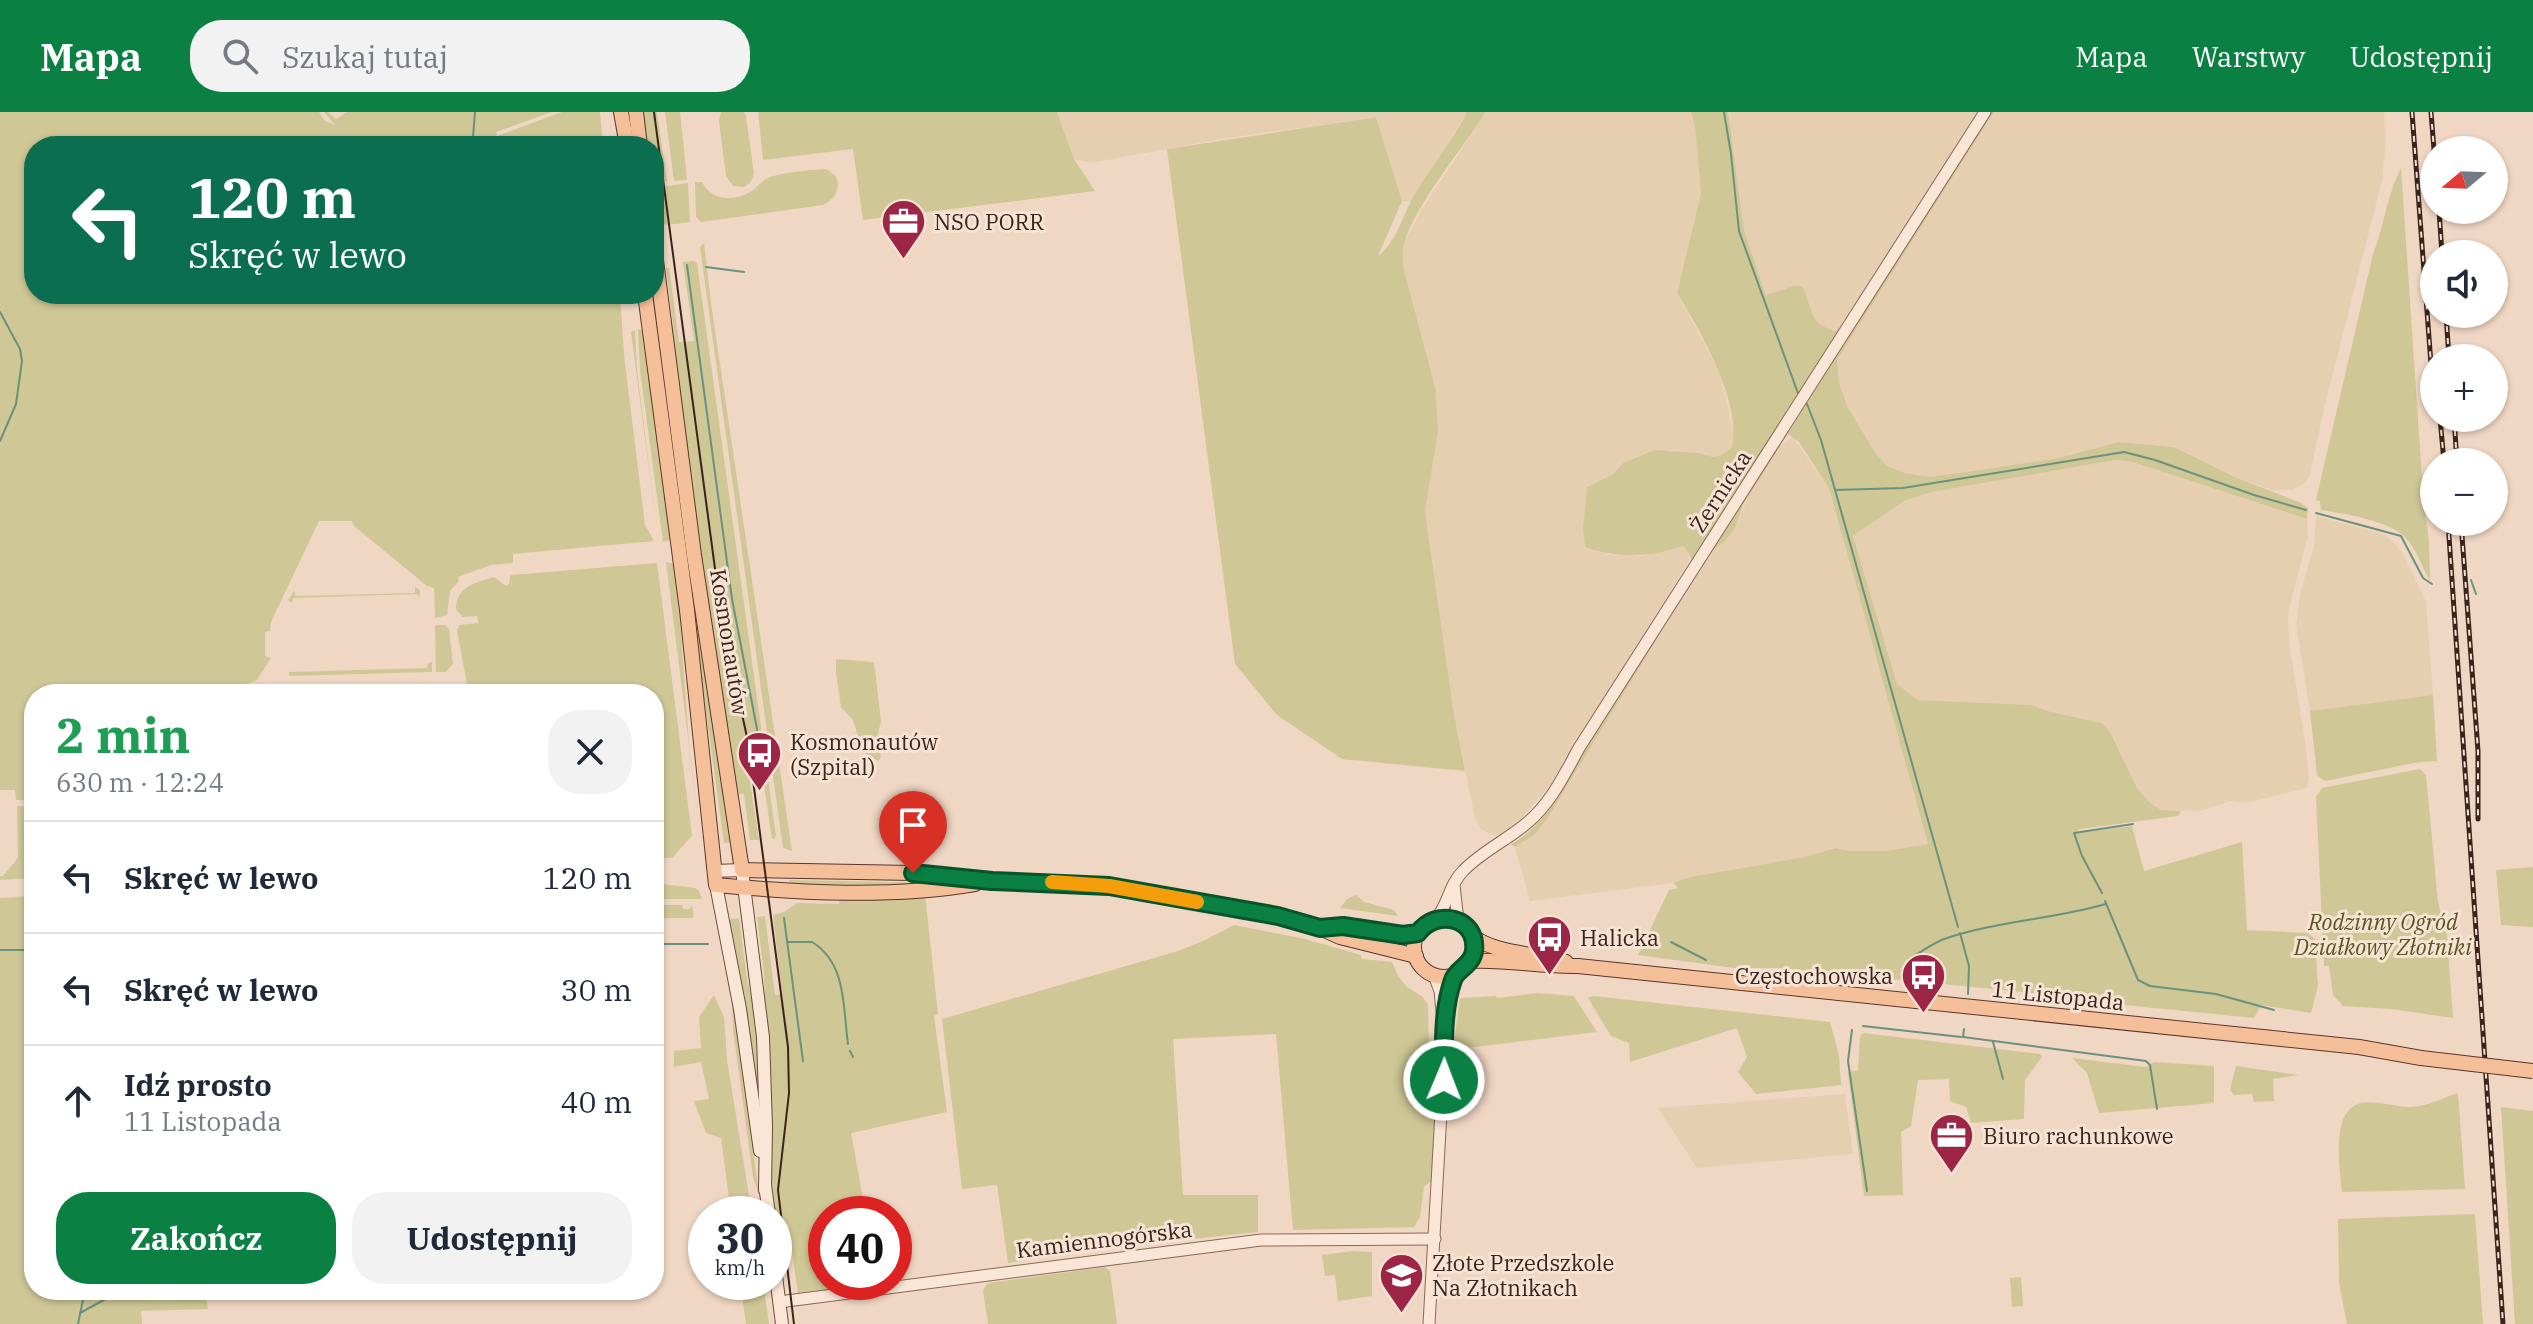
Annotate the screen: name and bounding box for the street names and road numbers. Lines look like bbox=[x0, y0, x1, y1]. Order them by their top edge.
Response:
street label: Żernicka bbox=[1683, 444, 1757, 538]
street label: Kosmonautów bbox=[704, 567, 756, 717]
street label: 11 Listopada bbox=[1990, 974, 2126, 1016]
street label: Kamiennogórska bbox=[1014, 1214, 1194, 1264]

